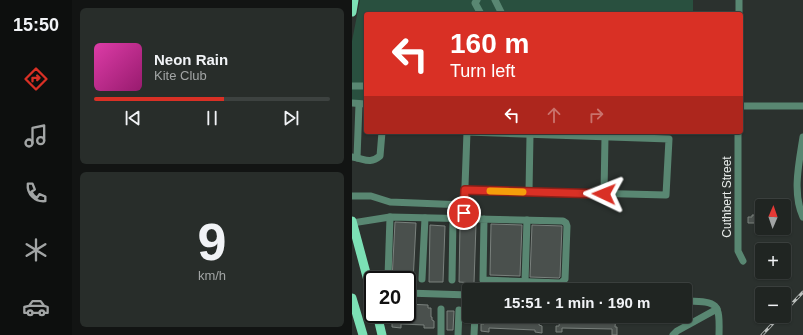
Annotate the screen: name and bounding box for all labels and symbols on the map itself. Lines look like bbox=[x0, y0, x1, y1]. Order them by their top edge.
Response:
street label: Cuthbert Street bbox=[720, 156, 734, 238]
position arrow bbox=[583, 173, 625, 215]
pin bbox=[447, 196, 481, 230]
north arrow bbox=[755, 199, 791, 235]
speed limit sign: 20 bbox=[364, 271, 416, 323]

